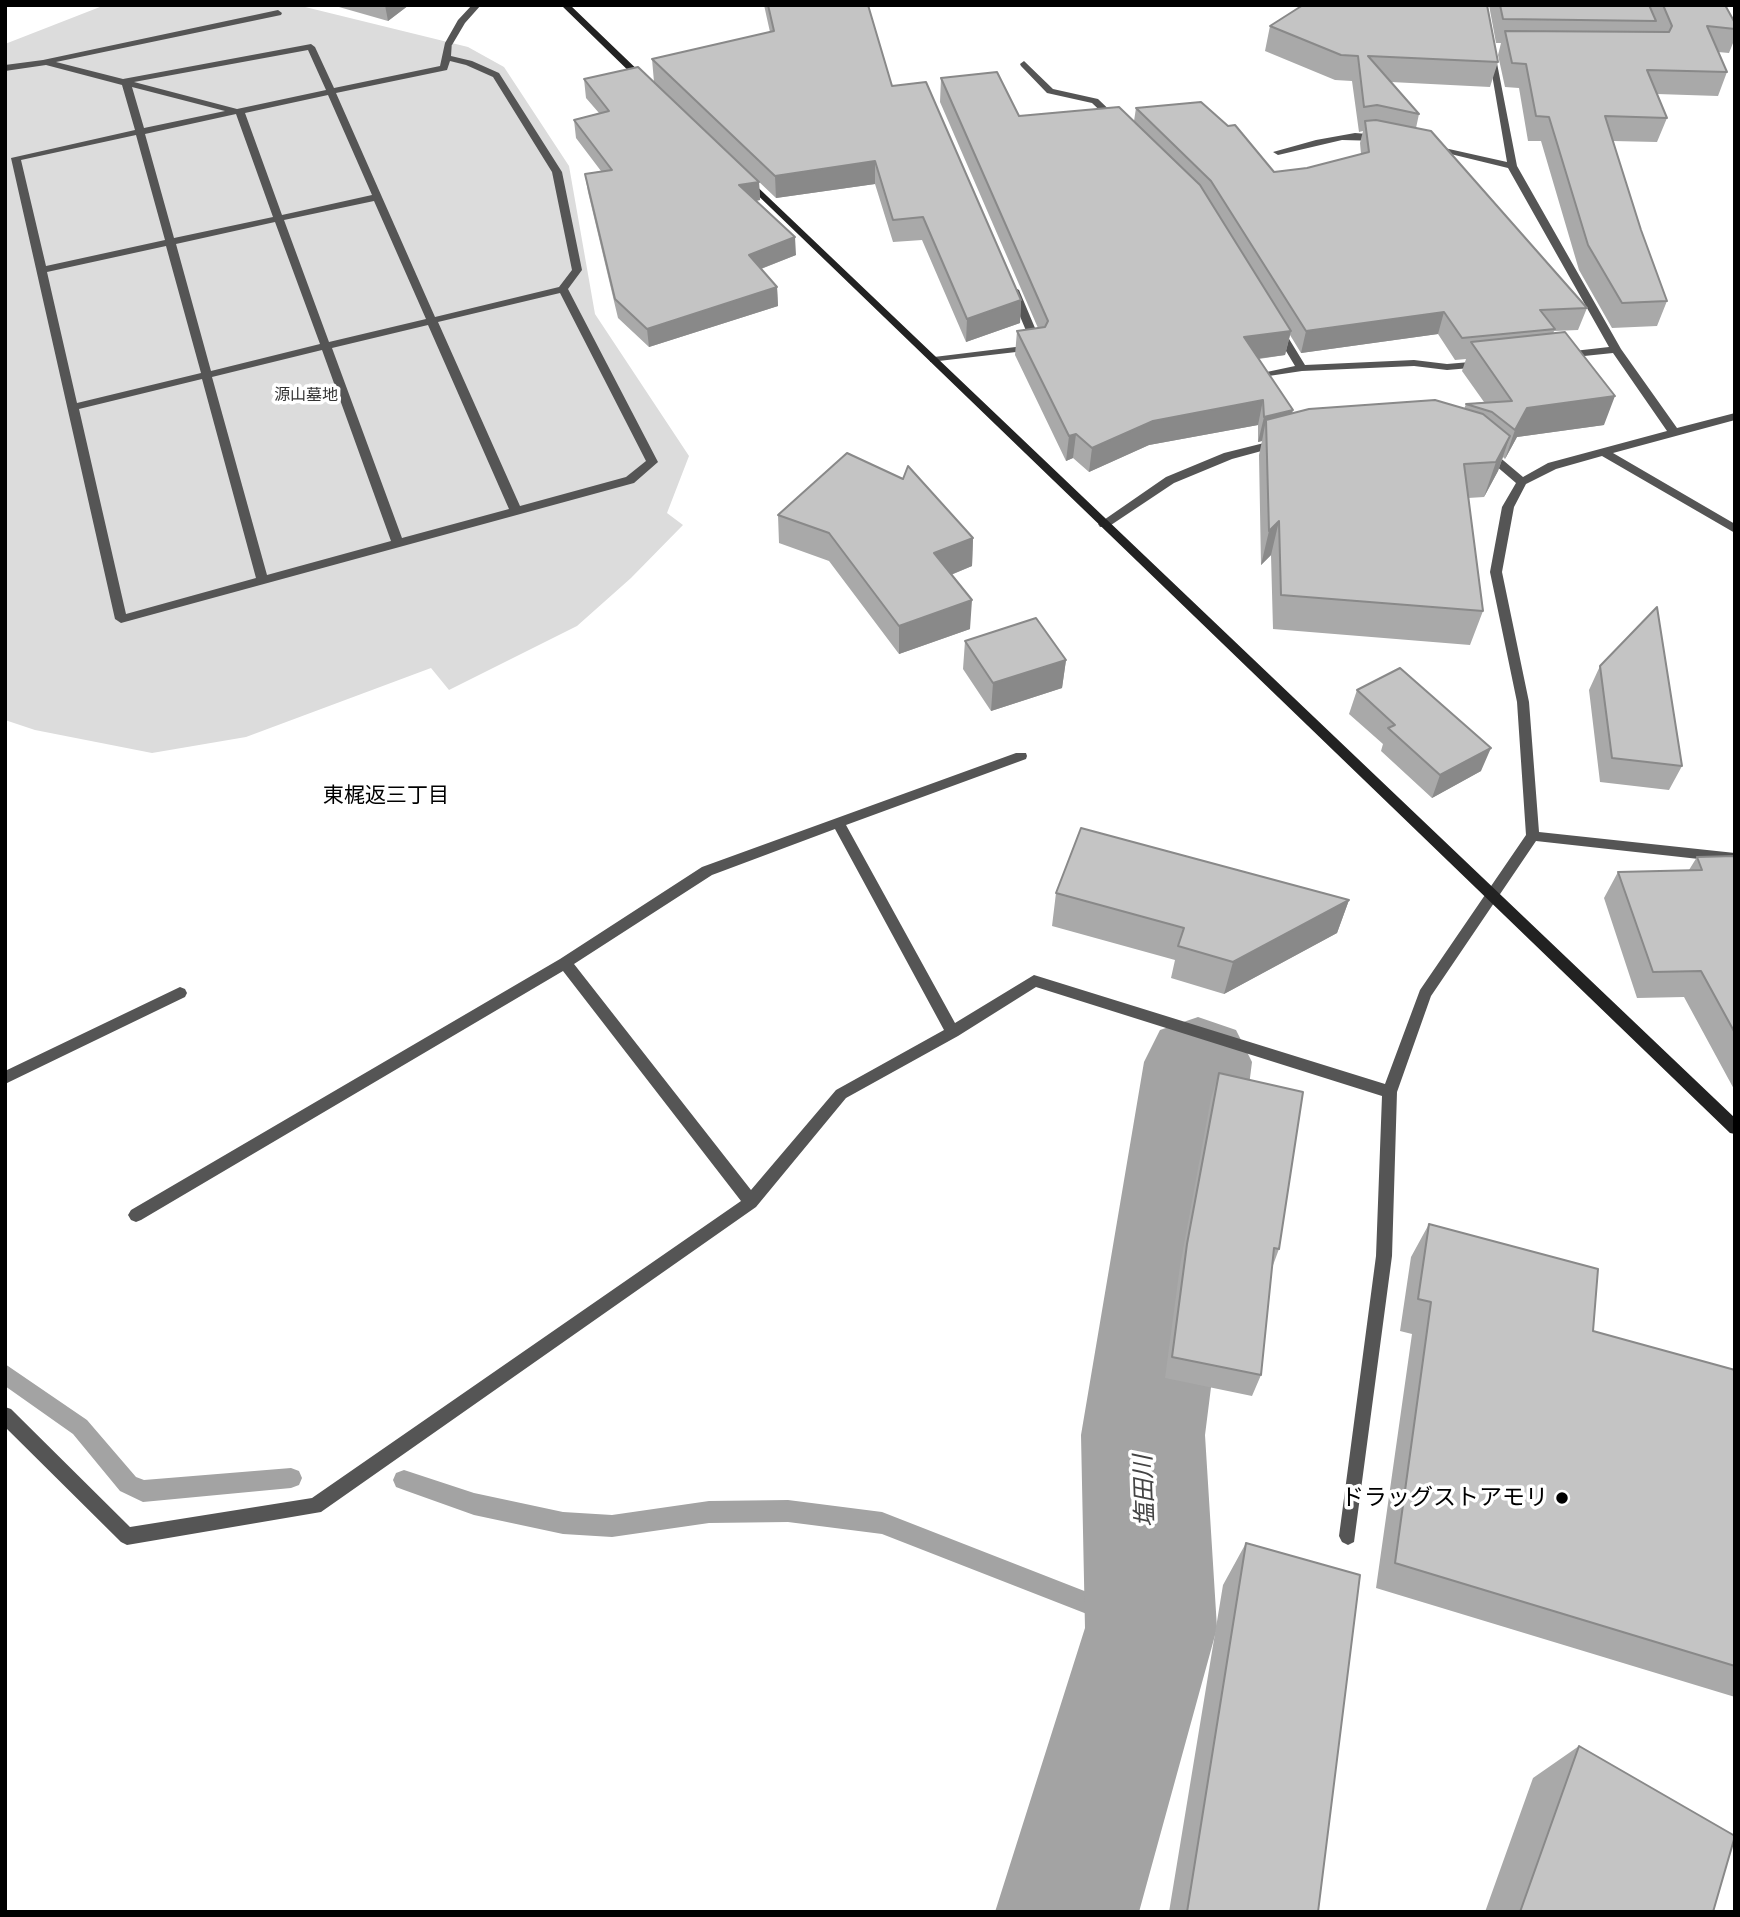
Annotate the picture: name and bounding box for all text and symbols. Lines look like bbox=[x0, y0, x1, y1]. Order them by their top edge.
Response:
park label: 源山墓地 bbox=[274, 385, 338, 405]
district label: 東梶返三丁目 bbox=[323, 783, 449, 809]
water label: 塩田川 bbox=[1129, 1455, 1161, 1527]
place label: ドラッグストアモリ bbox=[1341, 1484, 1548, 1512]
marker: ドラッグストアモリ bbox=[1554, 1490, 1570, 1506]

